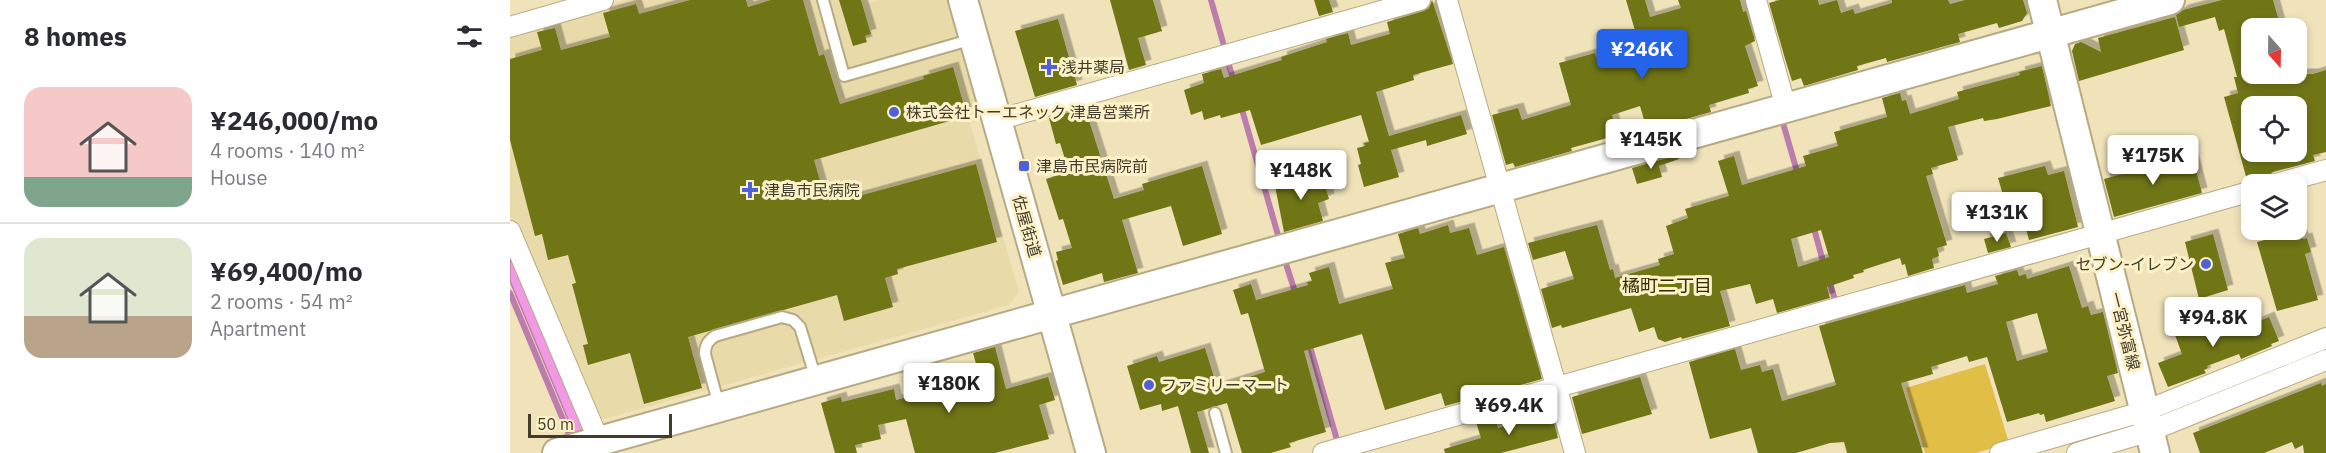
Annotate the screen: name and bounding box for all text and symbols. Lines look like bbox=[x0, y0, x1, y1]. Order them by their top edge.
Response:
north arrow bbox=[2241, 18, 2307, 84]
map controls bbox=[2241, 18, 2307, 240]
text: 8 homes bbox=[24, 19, 127, 53]
icon: filters bbox=[453, 20, 486, 53]
pin: ¥246K bbox=[1600, 29, 1684, 80]
text: ¥246K bbox=[1611, 35, 1673, 62]
place label: 浅井薬局 bbox=[1061, 57, 1125, 77]
marker: 浅井薬局 bbox=[1042, 60, 1056, 74]
button: locate bbox=[2241, 96, 2307, 162]
place label: 株式会社トーエネック 津島営業所 bbox=[906, 102, 1150, 122]
text: ¥246,000/mo bbox=[210, 103, 378, 137]
marker: 株式会社トーエネック 津島営業所 bbox=[887, 105, 901, 119]
icon: home bbox=[72, 111, 144, 183]
pin: ¥145K bbox=[1609, 119, 1693, 170]
text: ¥145K bbox=[1620, 125, 1682, 152]
pin: ¥175K bbox=[2111, 135, 2195, 186]
text: 4 rooms · 140 m² bbox=[210, 137, 365, 164]
text: ¥175K bbox=[2122, 141, 2184, 168]
pin: ¥148K bbox=[1259, 150, 1343, 201]
place label: 津島市民病院前 bbox=[1036, 156, 1148, 176]
text: ¥148K bbox=[1270, 156, 1332, 183]
marker: 津島市民病院前 bbox=[1017, 159, 1031, 173]
text: House bbox=[210, 164, 267, 191]
button: layers bbox=[2241, 174, 2307, 240]
place label: 津島市民病院 bbox=[764, 180, 860, 200]
marker: 津島市民病院 bbox=[741, 181, 759, 199]
street label: 佐屋街道 bbox=[1009, 192, 1045, 260]
pin: ¥131K bbox=[1955, 192, 2039, 243]
text: ¥131K bbox=[1966, 198, 2028, 225]
text: ¥69,400/mo bbox=[210, 254, 363, 288]
place label: セブン-イレブン bbox=[2076, 254, 2194, 274]
marker: セブン-イレブン bbox=[2199, 257, 2213, 271]
icon: home bbox=[72, 262, 144, 334]
district label: 橘町二丁目 bbox=[1622, 274, 1712, 297]
text: 2 rooms · 54 m² bbox=[210, 288, 353, 315]
street label: 一宮弥富線 bbox=[2106, 290, 2144, 372]
pin: ¥94.8K bbox=[2164, 297, 2262, 348]
text: ¥94.8K bbox=[2178, 303, 2248, 330]
text: Apartment bbox=[210, 315, 306, 342]
pin: ¥180K bbox=[907, 363, 991, 414]
text: ¥180K bbox=[918, 369, 980, 396]
place label: ファミリーマート bbox=[1161, 375, 1289, 395]
marker: ファミリーマート bbox=[1142, 378, 1156, 392]
pin: ¥69.4K bbox=[1460, 385, 1558, 436]
text: ¥69.4K bbox=[1474, 391, 1544, 418]
scale bar bbox=[528, 411, 672, 438]
text: 50 m bbox=[537, 414, 574, 434]

